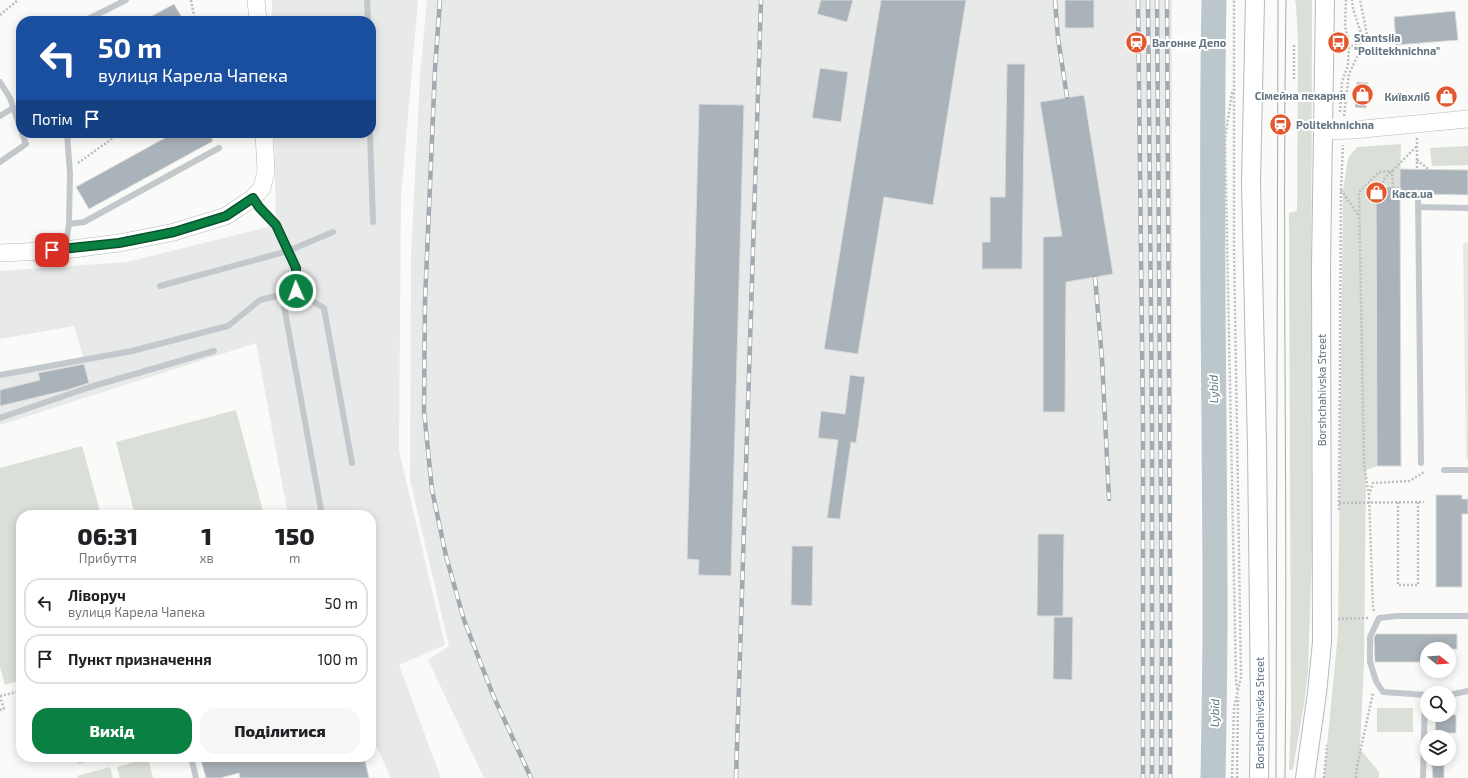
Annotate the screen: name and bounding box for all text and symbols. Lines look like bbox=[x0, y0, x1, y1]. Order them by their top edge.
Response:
station icon: Вагонне Депо bbox=[1123, 29, 1149, 55]
text: 50 m bbox=[98, 30, 162, 64]
bus stop icon: Stantsiia "Politekhnichna" bbox=[1326, 30, 1352, 56]
place label: Stantsiia "Politekhnichna" bbox=[1354, 31, 1440, 57]
icon: left bbox=[32, 32, 84, 84]
place label: Вагонне Депо bbox=[1152, 36, 1227, 49]
text: вулиця Карела Чапека bbox=[98, 64, 288, 86]
shop icon: Сімейна пекарня bbox=[1349, 82, 1375, 108]
shop icon: Київхліб bbox=[1433, 83, 1459, 109]
place label: Сімейна пекарня bbox=[1255, 89, 1346, 102]
place label: Київхліб bbox=[1384, 90, 1430, 103]
icon: arrive bbox=[81, 108, 103, 130]
text: Потім bbox=[32, 110, 73, 128]
station icon: Politekhnichna bbox=[1267, 111, 1293, 137]
place label: Politekhnichna bbox=[1296, 118, 1374, 131]
shop icon: Каса.ua bbox=[1363, 180, 1389, 206]
place label: Каса.ua bbox=[1392, 187, 1433, 200]
pin bbox=[35, 233, 69, 267]
icon: arrive bbox=[41, 239, 63, 261]
position arrow bbox=[275, 270, 317, 312]
street label: Borshchahivska Street bbox=[1315, 334, 1328, 446]
water label: Lybid bbox=[1206, 374, 1221, 403]
text: 06:31 bbox=[77, 521, 138, 550]
text: 1 bbox=[201, 521, 212, 550]
text: 150 bbox=[275, 521, 315, 550]
text: Прибуття bbox=[79, 550, 137, 566]
text: хв bbox=[199, 550, 214, 566]
text: m bbox=[289, 550, 300, 566]
text: Ліворуч bbox=[68, 586, 126, 604]
icon: left bbox=[34, 592, 56, 614]
text: 50 m bbox=[324, 594, 358, 612]
text: вулиця Карела Чапека bbox=[68, 604, 205, 620]
north arrow bbox=[1420, 642, 1456, 678]
map controls bbox=[1420, 642, 1456, 766]
icon: arrive bbox=[34, 648, 56, 670]
text: Пункт призначення bbox=[68, 650, 212, 668]
text: 100 m bbox=[317, 650, 358, 668]
street label: Borshchahivska Street bbox=[1253, 657, 1266, 769]
button: search bbox=[1420, 686, 1456, 722]
water label: Lybid bbox=[1207, 698, 1222, 727]
button: Вихід bbox=[32, 708, 192, 754]
button: Поділитися bbox=[200, 708, 360, 754]
button: layers bbox=[1420, 730, 1456, 766]

